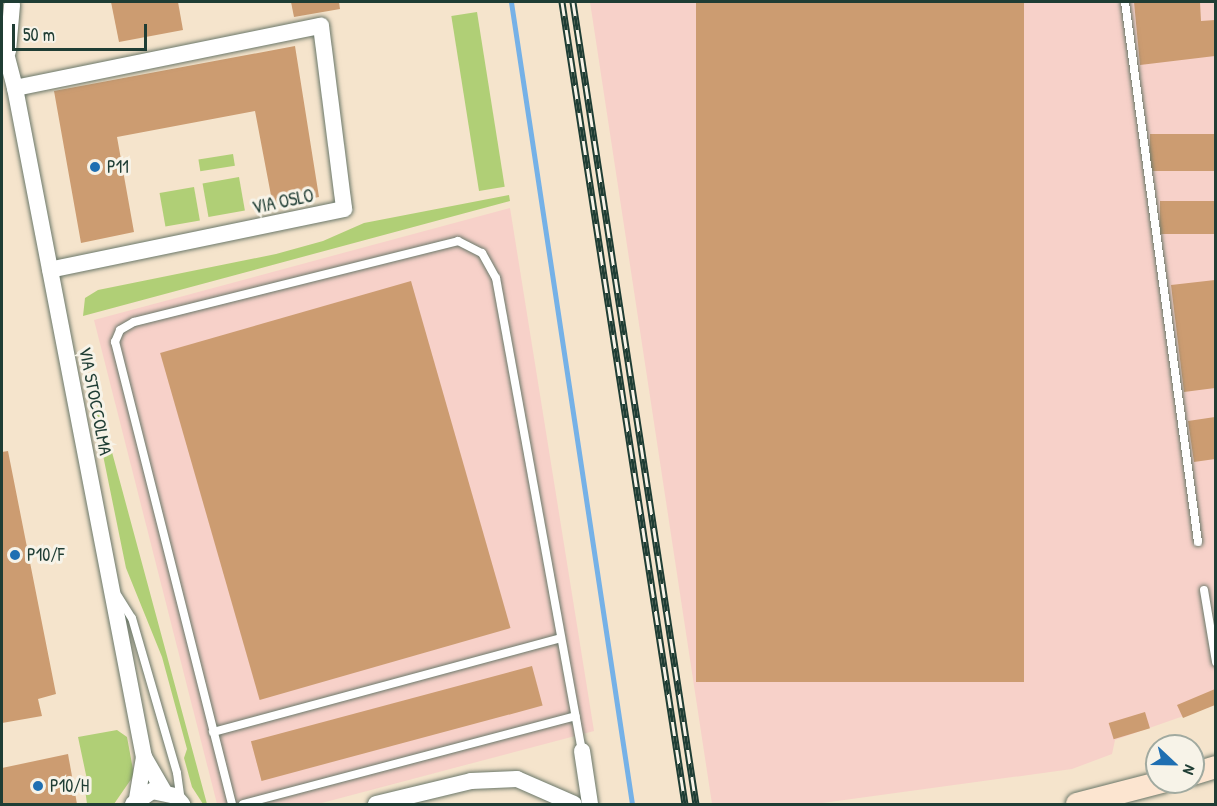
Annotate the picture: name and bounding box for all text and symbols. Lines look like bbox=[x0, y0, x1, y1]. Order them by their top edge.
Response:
scale bar bbox=[15, 12, 150, 50]
text: 50 m bbox=[23, 22, 55, 47]
place label: P11 bbox=[107, 156, 129, 178]
marker: P11 bbox=[88, 160, 102, 174]
street label: VIA OSLO bbox=[250, 185, 316, 219]
street label: VIA STOCCOLMA bbox=[74, 345, 116, 457]
place label: P10/F bbox=[27, 544, 65, 566]
marker: P10/F bbox=[8, 548, 22, 562]
north arrow bbox=[1145, 734, 1205, 794]
text: N bbox=[1178, 762, 1202, 778]
place label: P10/H bbox=[50, 775, 89, 797]
marker: P10/H bbox=[31, 779, 45, 793]

